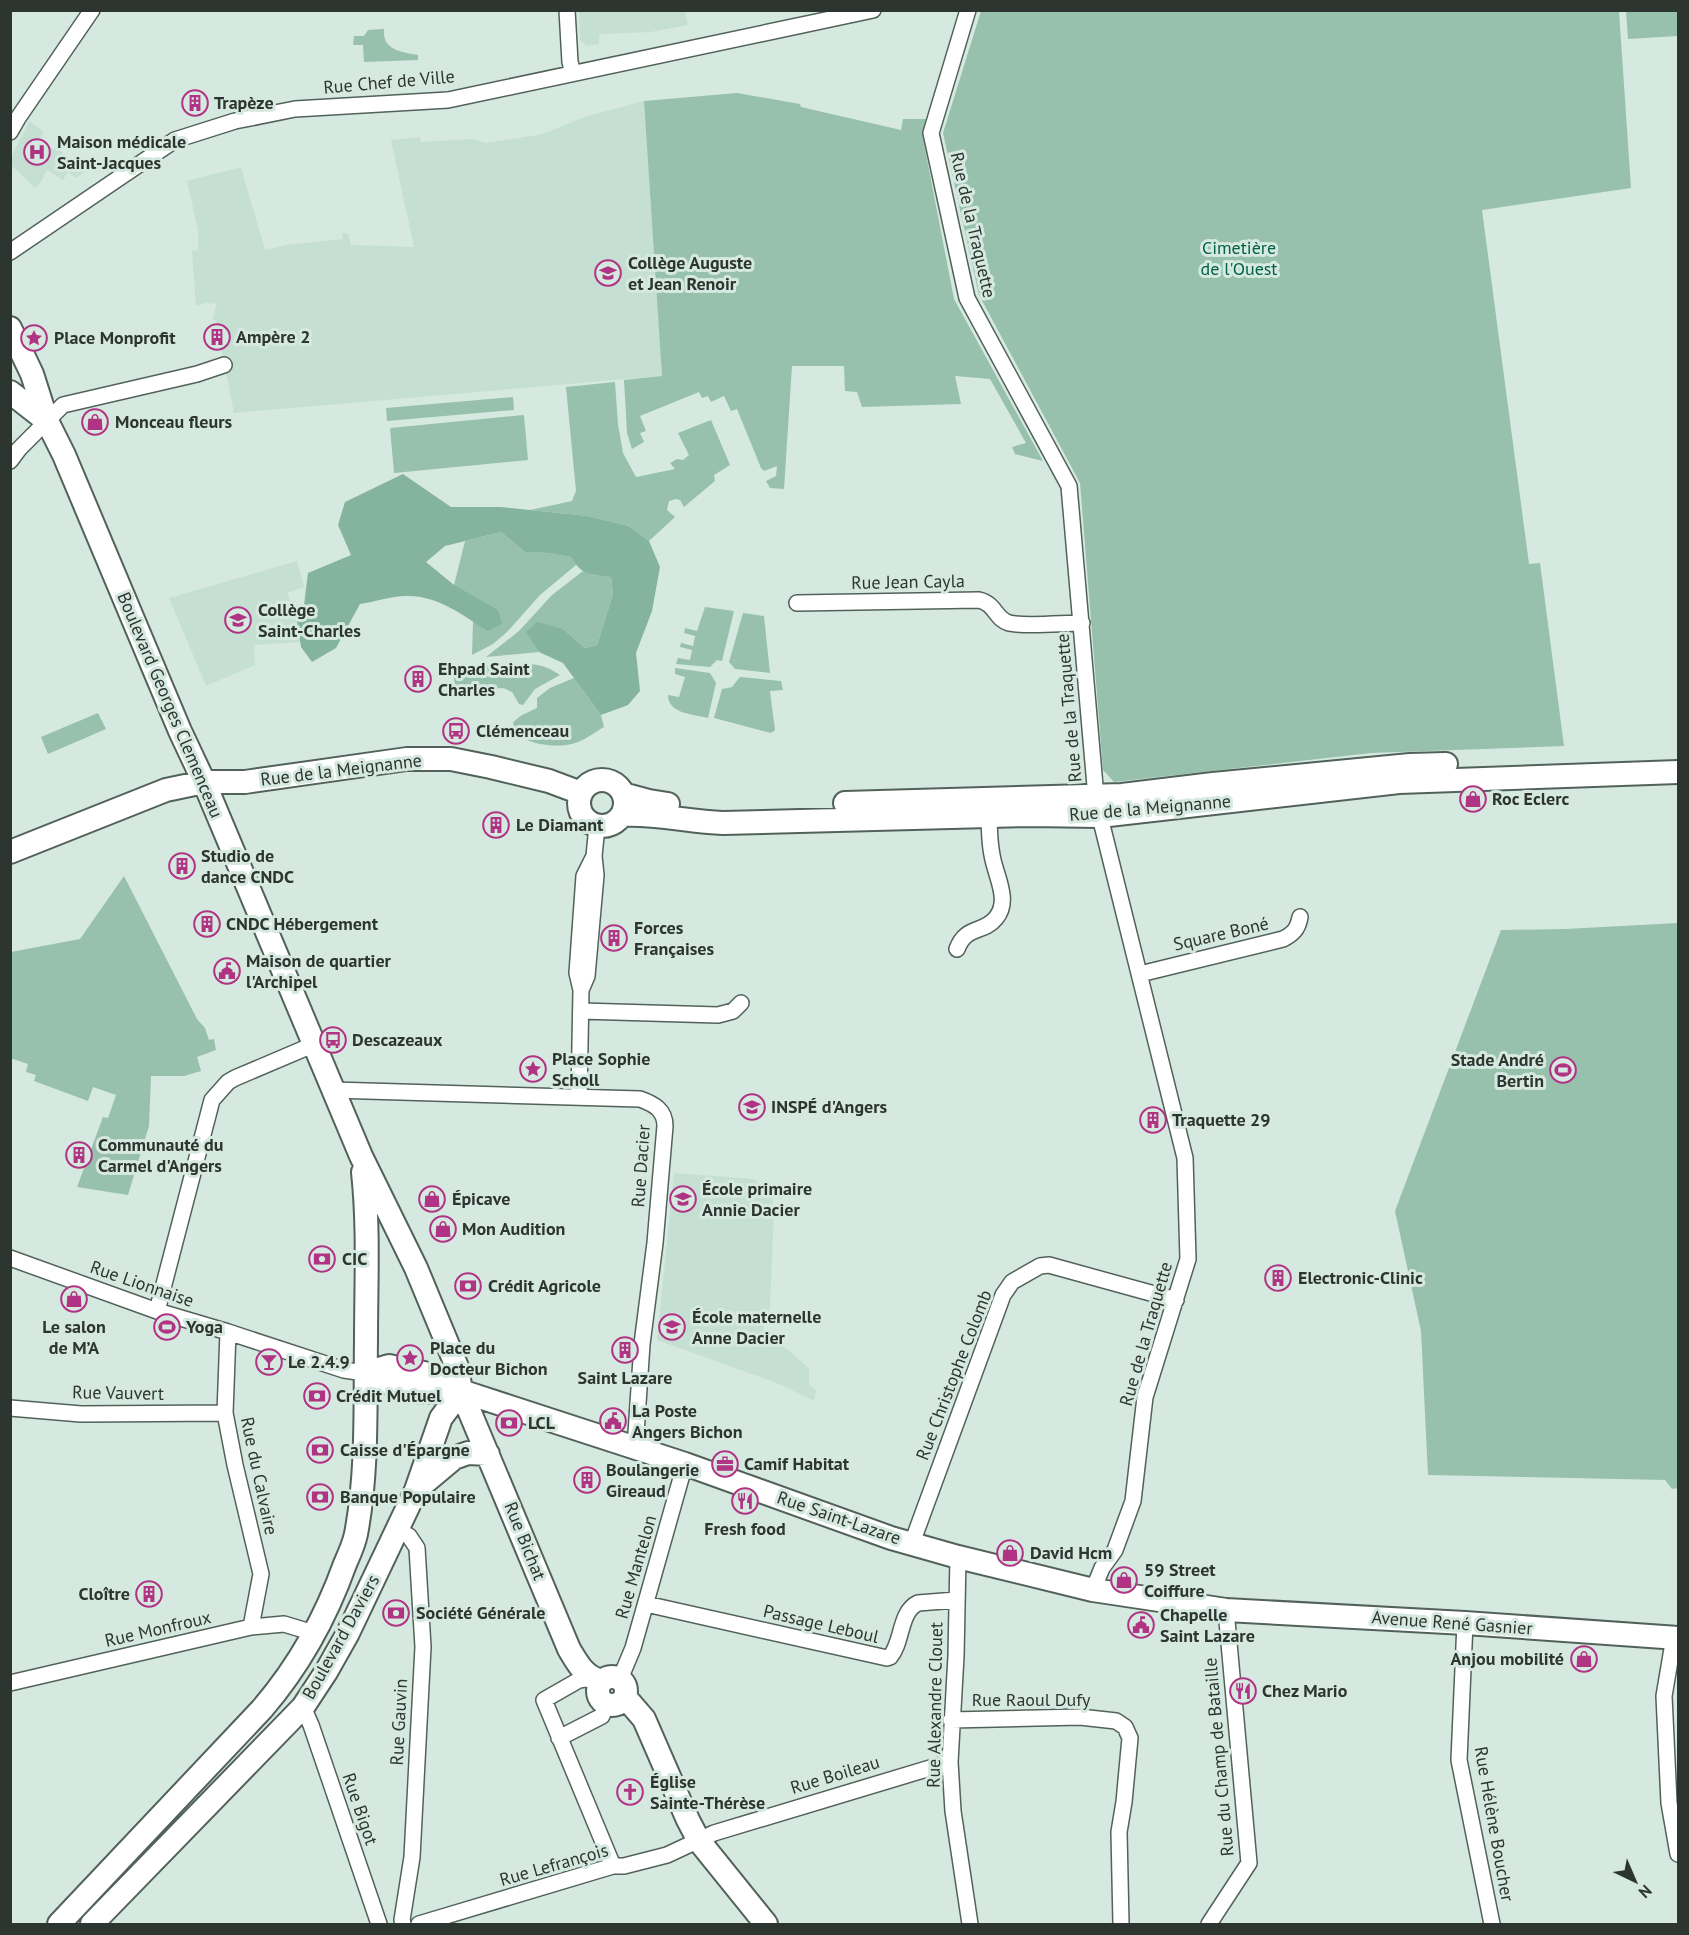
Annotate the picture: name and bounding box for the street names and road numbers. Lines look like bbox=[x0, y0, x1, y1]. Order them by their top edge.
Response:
street label: Rue Chef de Ville bbox=[322, 64, 456, 99]
street label: Rue de la Traquette bbox=[946, 150, 1001, 300]
street label: Rue Jean Cayla bbox=[851, 569, 965, 594]
street label: Boulevard Georges Clemenceau bbox=[112, 589, 228, 821]
street label: Rue de la Traquette bbox=[1051, 633, 1086, 783]
street label: Rue de la Meignanne bbox=[259, 748, 423, 791]
street label: Rue de la Meignanne bbox=[1068, 789, 1232, 826]
street label: Square Boné bbox=[1171, 911, 1271, 956]
street label: Rue Dacier bbox=[626, 1124, 655, 1208]
street label: Rue Lionnaise bbox=[87, 1255, 197, 1312]
street label: Rue de la Traquette bbox=[1114, 1259, 1177, 1409]
street label: Rue Christophe Colomb bbox=[910, 1286, 997, 1463]
street label: Rue Vauvert bbox=[72, 1380, 164, 1405]
street label: Rue du Calvaire bbox=[236, 1415, 283, 1537]
street label: Rue Saint-Lazare bbox=[774, 1486, 904, 1549]
street label: Rue Bichat bbox=[499, 1498, 552, 1583]
street label: Rue Mantelon bbox=[610, 1512, 661, 1621]
street label: Boulevard Daviers bbox=[297, 1570, 384, 1703]
street label: Passage Leboul bbox=[761, 1599, 882, 1648]
street label: Rue Monfroux bbox=[102, 1605, 213, 1652]
street label: Avenue René Gasnier bbox=[1371, 1605, 1533, 1640]
street label: Rue Alexandre Clouet bbox=[922, 1622, 947, 1788]
street label: Rue du Champ de Bataille bbox=[1198, 1657, 1239, 1857]
street label: Rue Gauvin bbox=[385, 1678, 412, 1766]
street label: Rue Raoul Dufy bbox=[972, 1688, 1091, 1711]
street label: Rue Hélène Boucher bbox=[1470, 1745, 1519, 1903]
street label: Rue Boileau bbox=[787, 1750, 882, 1799]
street label: Rue Bigot bbox=[337, 1770, 384, 1848]
street label: Rue Lefrançois bbox=[497, 1838, 611, 1891]

